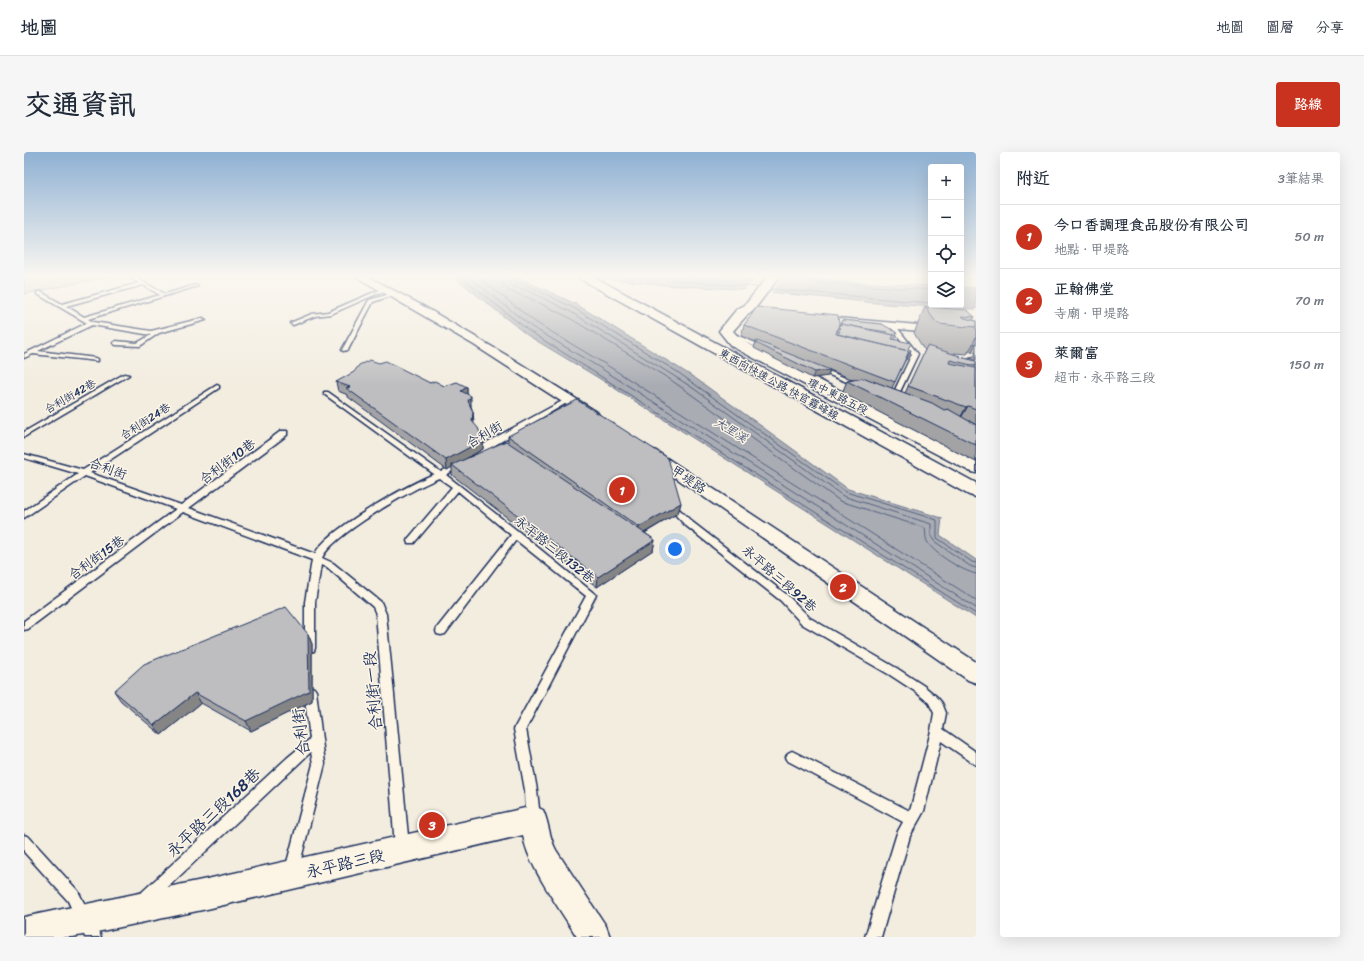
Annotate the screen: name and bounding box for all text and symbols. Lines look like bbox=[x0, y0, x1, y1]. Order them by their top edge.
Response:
text: 地圖 bbox=[20, 11, 58, 44]
text: 地圖 bbox=[1216, 15, 1244, 40]
text: 圖層 bbox=[1266, 15, 1294, 40]
text: 分享 bbox=[1316, 15, 1344, 40]
text: 交通資訊 bbox=[24, 80, 136, 129]
button: 路線 bbox=[1276, 82, 1340, 127]
text: 附近 bbox=[1016, 163, 1050, 193]
map controls bbox=[928, 164, 964, 308]
button: + bbox=[928, 164, 964, 200]
text: 3筆結果 bbox=[1278, 167, 1324, 190]
button: − bbox=[928, 200, 964, 236]
text: 今口香調理食品股份有限公司 bbox=[1054, 212, 1249, 238]
text: 1 bbox=[1026, 225, 1032, 248]
text: 50 m bbox=[1294, 225, 1324, 248]
button: locate bbox=[928, 236, 964, 272]
text: 地點 · 甲堤路 bbox=[1054, 238, 1129, 261]
button: layers bbox=[928, 272, 964, 308]
text: 正翰佛堂 bbox=[1054, 276, 1114, 302]
text: 2 bbox=[1025, 289, 1033, 312]
text: 70 m bbox=[1295, 289, 1324, 312]
text: 寺廟 · 甲堤路 bbox=[1054, 302, 1129, 325]
text: 萊爾富 bbox=[1054, 340, 1099, 366]
street label: 東西向快速公路 快官霧峰線 bbox=[715, 343, 842, 425]
text: 3 bbox=[1025, 353, 1033, 376]
text: 150 m bbox=[1289, 353, 1324, 376]
text: 超市 · 永平路三段 bbox=[1054, 366, 1155, 389]
street label: 環中東路五段 bbox=[804, 373, 871, 420]
street label: 合利街42巷 bbox=[41, 374, 100, 419]
street label: 合利街24巷 bbox=[116, 398, 174, 445]
water label: 大里溪 bbox=[710, 411, 753, 449]
street label: 合利街 bbox=[462, 415, 507, 454]
street label: 合利街10巷 bbox=[194, 432, 260, 490]
street label: 合利街 bbox=[86, 451, 130, 486]
street label: 甲堤路 bbox=[666, 459, 711, 500]
pin: 1 bbox=[609, 475, 635, 505]
street label: 永平路三段132巷 bbox=[509, 510, 600, 589]
street label: 合利街15巷 bbox=[63, 529, 130, 586]
your location bbox=[665, 539, 685, 559]
street label: 永平路三段92巷 bbox=[737, 539, 822, 618]
pin: 2 bbox=[830, 572, 856, 602]
street label: 合利街一段 bbox=[355, 650, 390, 732]
street label: 合利街 bbox=[283, 706, 318, 758]
street label: 永平路三段168巷 bbox=[159, 760, 268, 864]
pin: 3 bbox=[419, 810, 445, 840]
street label: 永平路三段 bbox=[303, 840, 387, 887]

